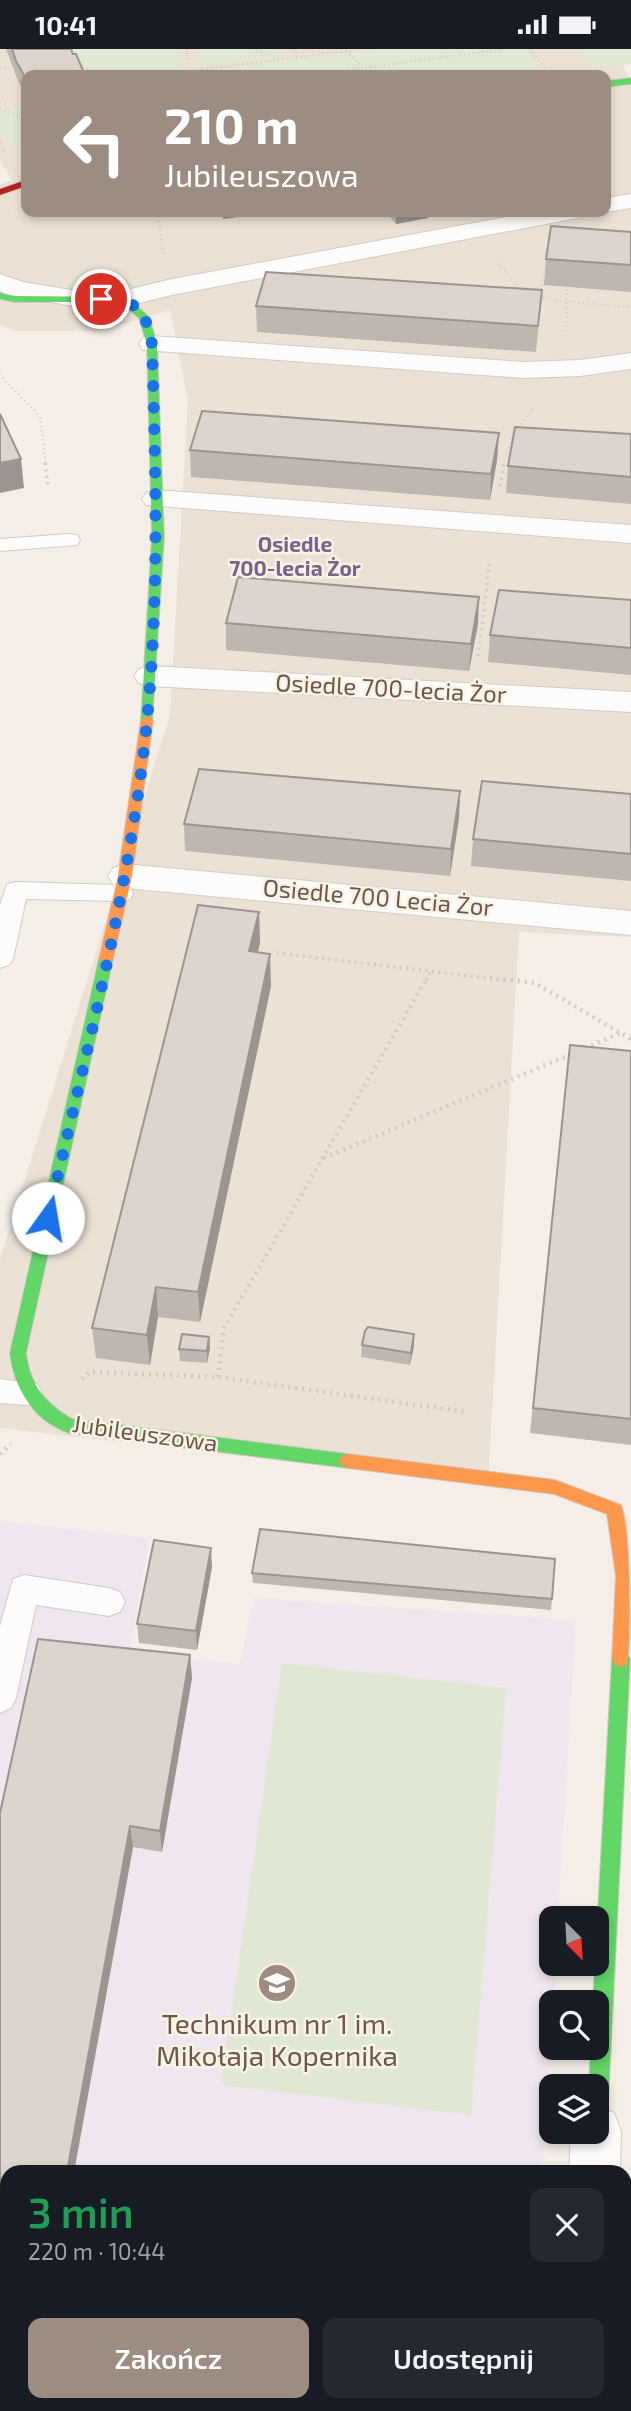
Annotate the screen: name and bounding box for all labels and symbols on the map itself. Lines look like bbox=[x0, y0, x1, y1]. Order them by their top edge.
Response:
pin bbox=[71, 269, 131, 329]
district label: Osiedle 700-lecia Żor bbox=[229, 531, 361, 580]
street label: Osiedle 700-lecia Żor bbox=[275, 667, 508, 708]
street label: Osiedle 700 Lecia Żor bbox=[262, 872, 495, 921]
position arrow bbox=[11, 1181, 85, 1255]
street label: Jubileuszowa bbox=[71, 1408, 220, 1457]
north arrow bbox=[539, 1906, 609, 1976]
school or university icon: Technikum nr 1 im. Mikołaja Kopernika bbox=[256, 1962, 298, 2004]
place label: Technikum nr 1 im. Mikołaja Kopernika bbox=[156, 2006, 398, 2072]

